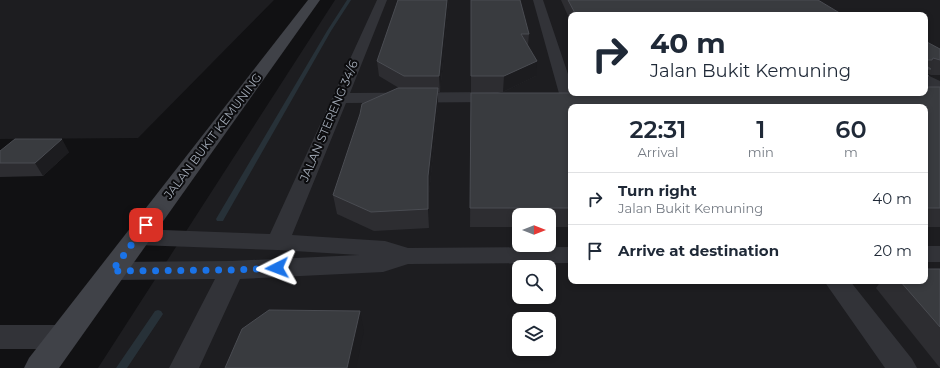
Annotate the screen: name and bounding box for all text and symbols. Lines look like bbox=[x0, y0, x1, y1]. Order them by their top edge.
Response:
text: 40 m bbox=[650, 26, 726, 60]
icon: right bbox=[584, 28, 636, 80]
street label: JALAN STERENG 34/6 bbox=[296, 58, 361, 185]
text: Jalan Bukit Kemuning bbox=[650, 60, 851, 82]
street label: JALAN BUKIT KEMUNING bbox=[160, 70, 265, 202]
text: 22:31 bbox=[629, 115, 686, 144]
text: 1 bbox=[756, 115, 765, 144]
text: 60 bbox=[835, 115, 867, 144]
text: Arrival bbox=[637, 144, 678, 160]
text: min bbox=[748, 144, 774, 160]
text: m bbox=[844, 144, 858, 160]
text: Turn right bbox=[618, 181, 697, 200]
icon: right bbox=[584, 188, 606, 210]
text: 40 m bbox=[872, 189, 912, 208]
text: Jalan Bukit Kemuning bbox=[618, 200, 763, 216]
pin bbox=[129, 208, 163, 242]
north arrow bbox=[512, 208, 556, 252]
map controls bbox=[512, 208, 556, 356]
icon: arrive bbox=[135, 214, 157, 236]
icon: arrive bbox=[584, 240, 606, 262]
text: Arrive at destination bbox=[618, 241, 779, 260]
text: 20 m bbox=[874, 241, 912, 260]
position arrow bbox=[256, 247, 298, 289]
button: search bbox=[512, 260, 556, 304]
button: layers bbox=[512, 312, 556, 356]

